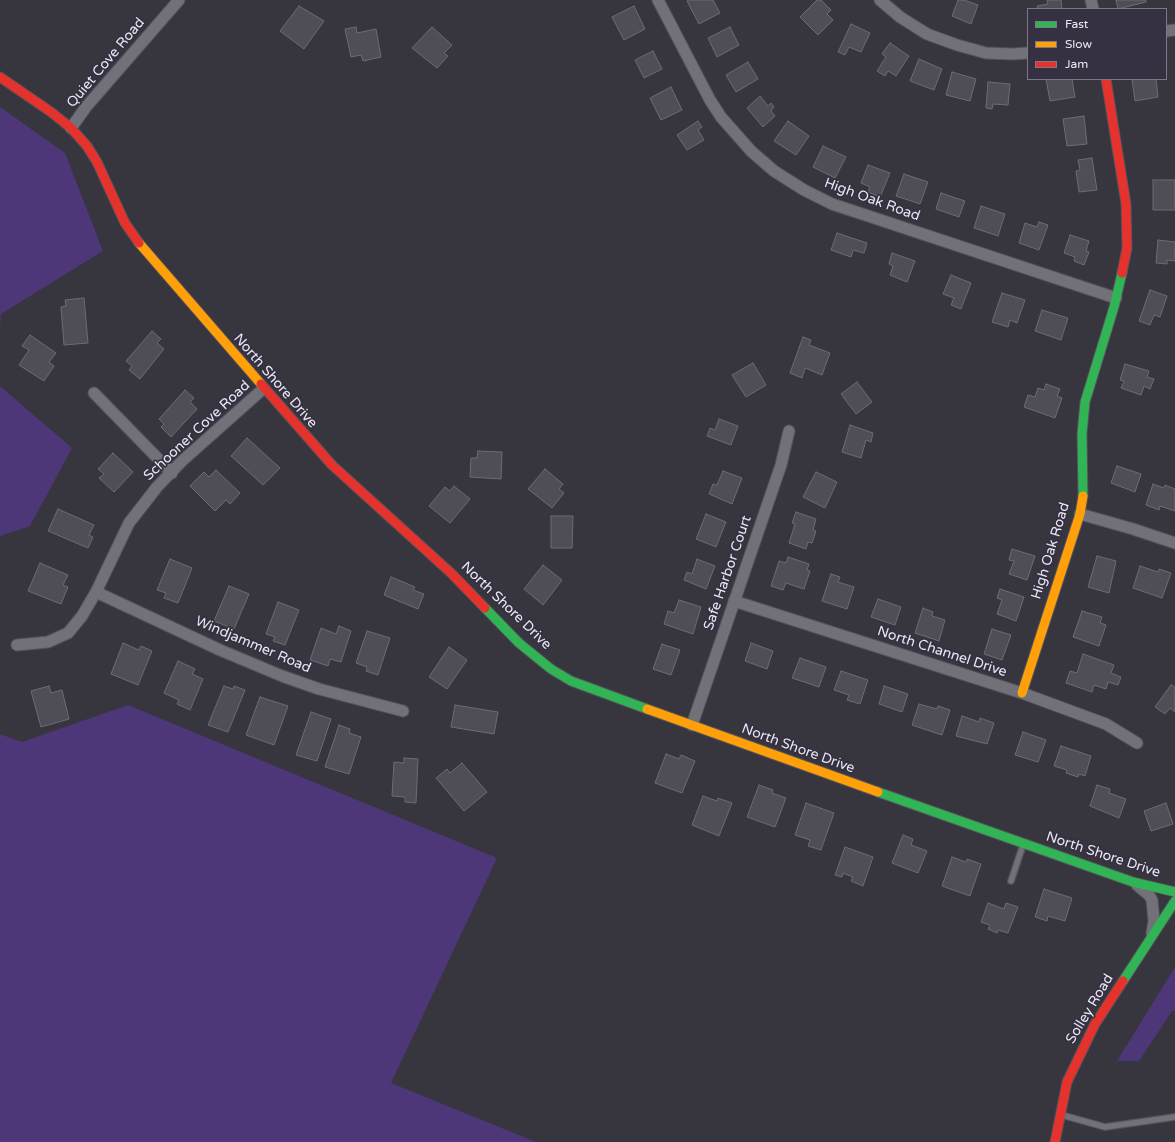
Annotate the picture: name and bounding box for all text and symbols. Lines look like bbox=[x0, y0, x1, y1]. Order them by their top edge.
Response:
legend bbox=[1027, 8, 1167, 80]
street label: Quiet Cove Road bbox=[64, 15, 148, 111]
text: Fast bbox=[1065, 17, 1088, 31]
text: Slow bbox=[1065, 37, 1092, 51]
text: Jam bbox=[1065, 57, 1088, 71]
street label: High Oak Road bbox=[822, 175, 922, 225]
street label: North Shore Drive bbox=[230, 331, 320, 431]
street label: Schooner Cove Road bbox=[140, 377, 254, 485]
street label: High Oak Road bbox=[1028, 501, 1074, 601]
street label: Safe Harbor Court bbox=[700, 513, 756, 633]
street label: North Shore Drive bbox=[457, 559, 555, 653]
street label: Windjammer Road bbox=[193, 613, 313, 677]
street label: North Channel Drive bbox=[875, 623, 1009, 681]
street label: North Shore Drive bbox=[739, 721, 857, 777]
street label: North Shore Drive bbox=[1044, 829, 1162, 881]
street label: Solley Road bbox=[1063, 971, 1117, 1047]

